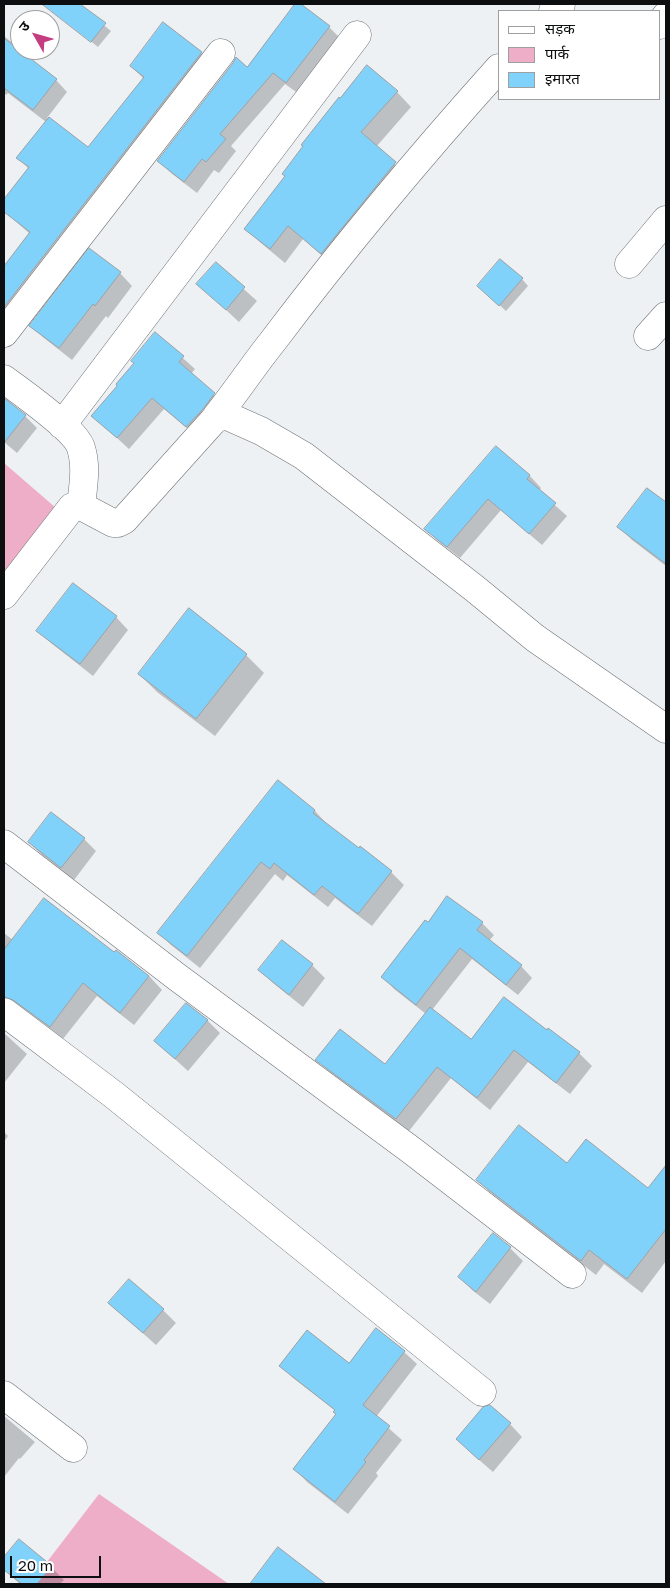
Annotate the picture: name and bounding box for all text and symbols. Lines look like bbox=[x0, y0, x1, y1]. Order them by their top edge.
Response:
north arrow bbox=[10, 10, 60, 60]
legend bbox=[498, 10, 660, 100]
text: उ bbox=[14, 18, 33, 35]
text: सड़क bbox=[545, 19, 575, 37]
text: पार्क bbox=[545, 44, 569, 62]
text: इमारत bbox=[545, 69, 580, 87]
scale bar bbox=[12, 1546, 104, 1578]
text: 20 m bbox=[18, 1556, 53, 1574]

